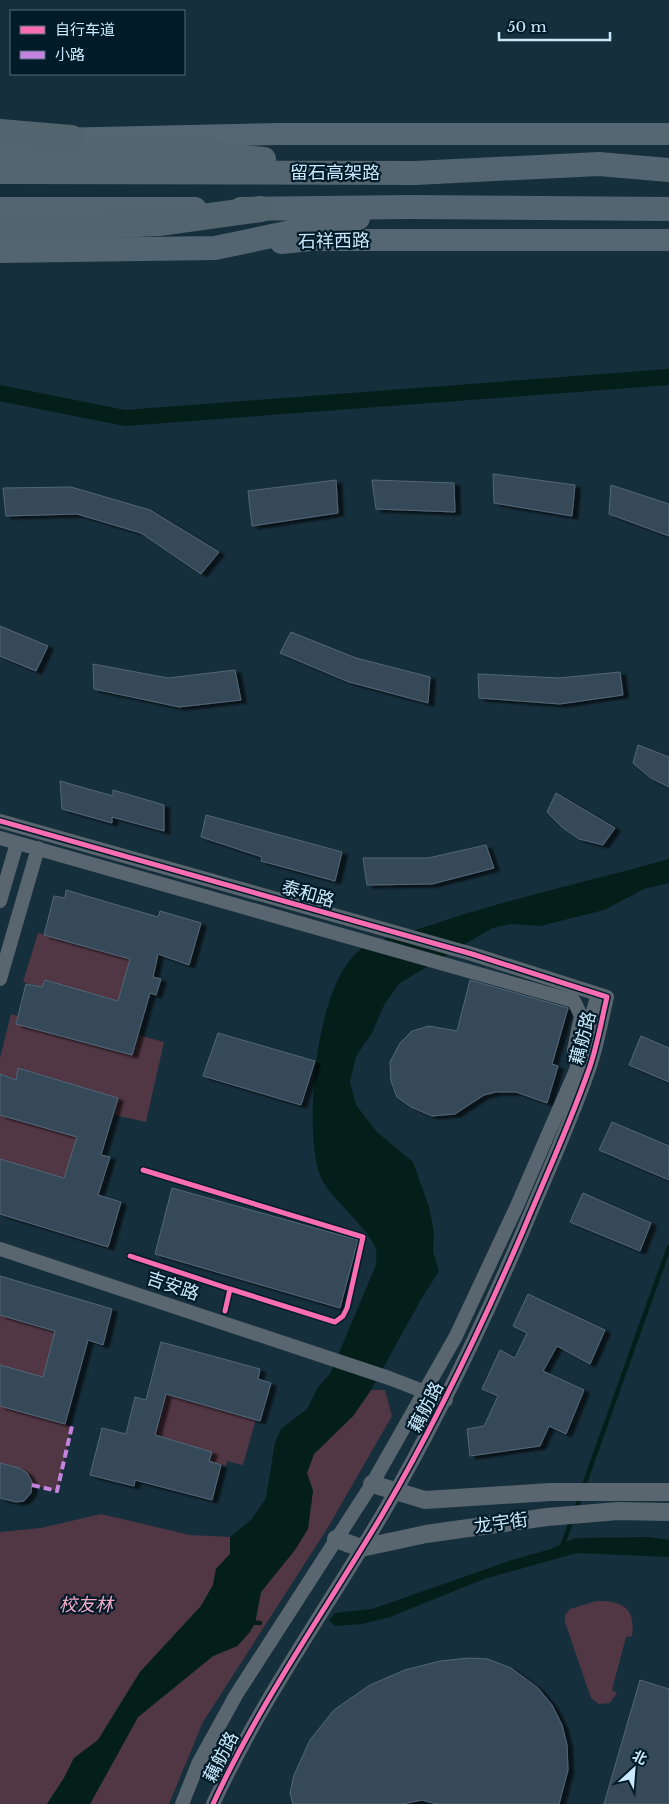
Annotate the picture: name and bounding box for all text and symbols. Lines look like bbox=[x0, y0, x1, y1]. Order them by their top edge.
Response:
legend bbox=[10, 10, 185, 75]
scale bar bbox=[499, 10, 610, 42]
text: 50 m bbox=[507, 17, 547, 36]
text: 自行车道 bbox=[55, 20, 115, 39]
text: 小路 bbox=[55, 45, 85, 64]
street label: 留石高架路 bbox=[290, 162, 380, 184]
street label: 石祥西路 bbox=[298, 229, 370, 253]
street label: 泰和路 bbox=[279, 876, 337, 912]
street label: 藕舫路 bbox=[565, 1009, 601, 1067]
street label: 吉安路 bbox=[144, 1267, 202, 1305]
street label: 藕舫路 bbox=[404, 1378, 448, 1436]
street label: 龙宇街 bbox=[473, 1508, 529, 1538]
park label: 校友林 bbox=[59, 1594, 115, 1616]
street label: 藕舫路 bbox=[199, 1728, 243, 1786]
north arrow bbox=[609, 1744, 659, 1794]
text: 北 bbox=[629, 1746, 650, 1768]

